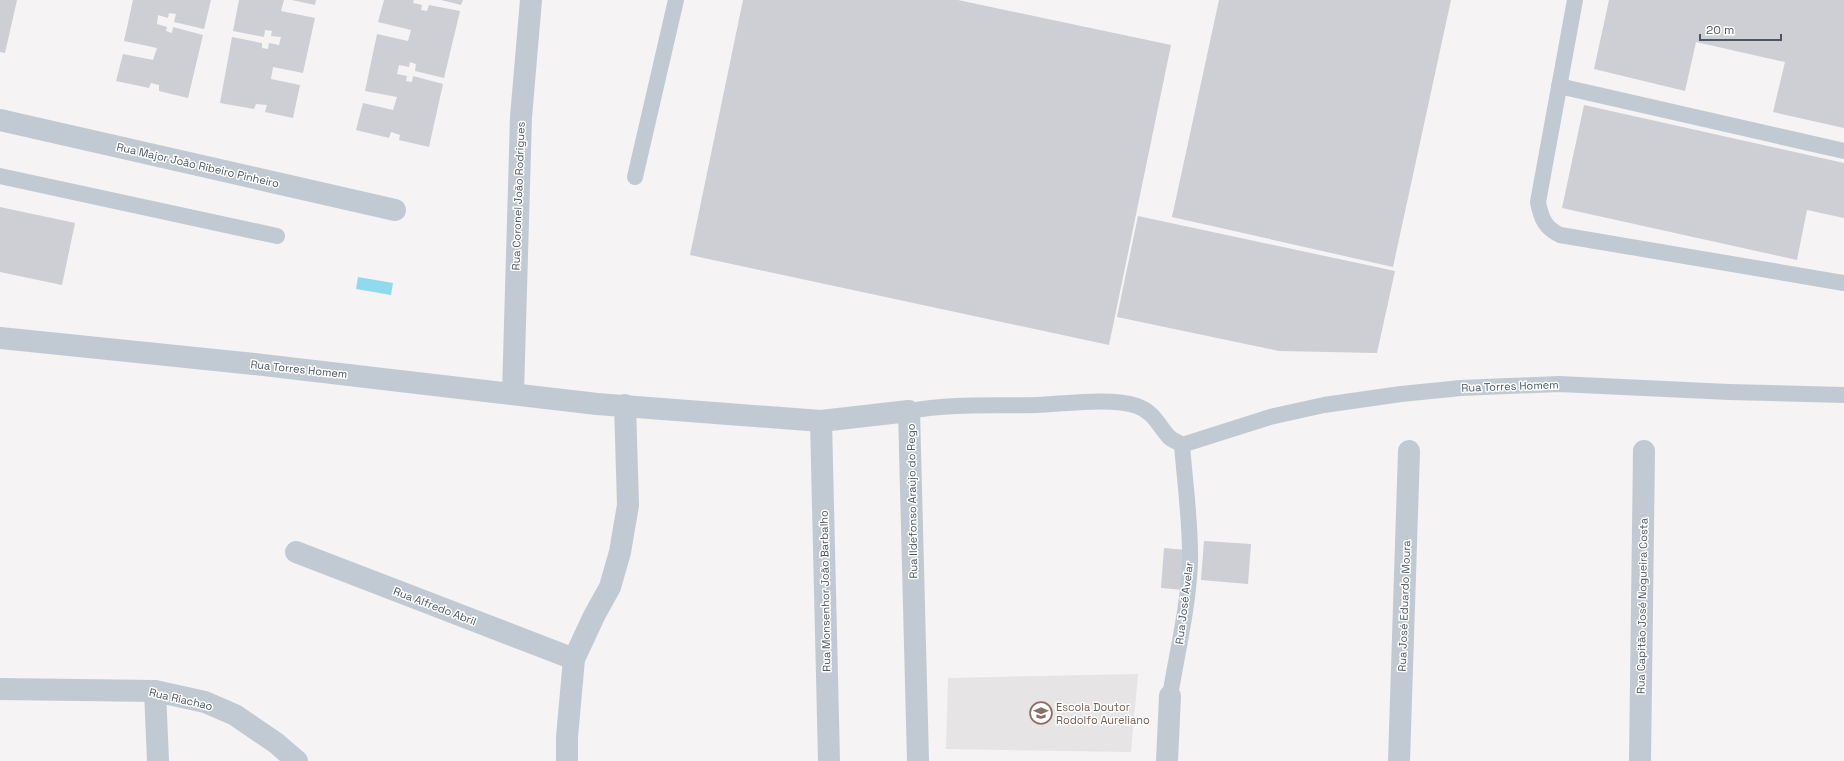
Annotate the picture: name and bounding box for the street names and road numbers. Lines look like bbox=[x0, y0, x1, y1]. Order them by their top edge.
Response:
street label: Rua Coronel João Rodrigues bbox=[508, 121, 528, 271]
street label: Rua Major João Ribeiro Pinheiro bbox=[115, 139, 281, 191]
street label: Rua Torres Homem bbox=[250, 357, 348, 381]
street label: Rua Torres Homem bbox=[1461, 377, 1559, 395]
street label: Rua Ildefonso Araújo do Rego bbox=[904, 423, 920, 579]
street label: Rua Monsenhor João Barbalho bbox=[817, 510, 833, 672]
street label: Rua Capitão José Nogueira Costa bbox=[1633, 517, 1651, 694]
street label: Rua José Eduardo Moura bbox=[1395, 539, 1413, 672]
street label: Rua José Avelar bbox=[1172, 561, 1196, 645]
street label: Rua Alfredo Abril bbox=[392, 584, 478, 628]
street label: Rua Riachao bbox=[148, 685, 214, 713]

